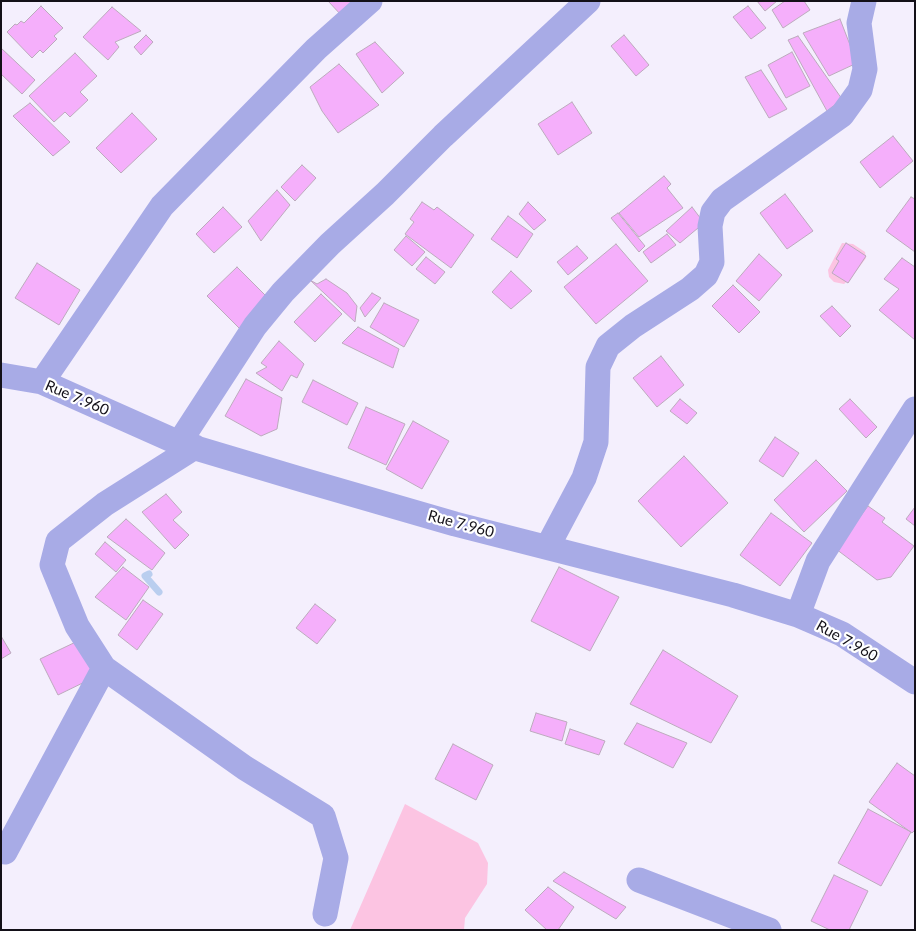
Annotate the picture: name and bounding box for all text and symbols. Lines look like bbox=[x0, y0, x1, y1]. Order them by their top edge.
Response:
street label: Rue 7.960 bbox=[42, 377, 112, 419]
street label: Rue 7.960 bbox=[426, 507, 496, 541]
street label: Rue 7.960 bbox=[813, 617, 881, 665]

